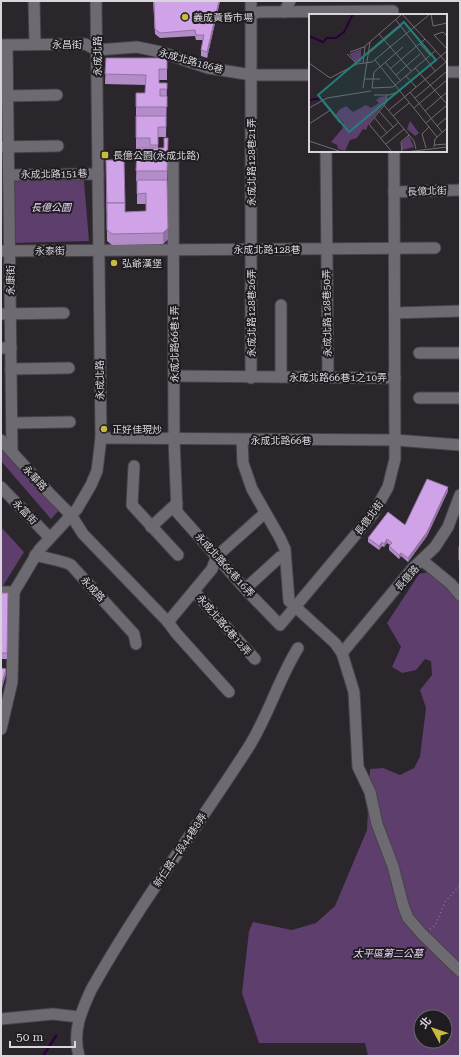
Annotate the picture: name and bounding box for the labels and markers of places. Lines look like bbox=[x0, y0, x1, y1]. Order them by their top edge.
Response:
marker: 義成黃昏市場 bbox=[180, 12, 190, 22]
place label: 義成黃昏市場 bbox=[193, 12, 253, 23]
marker: 長億公園(永成北路) bbox=[100, 150, 110, 160]
place label: 長億公園(永成北路) bbox=[113, 150, 200, 161]
marker: 弘爺漢堡 bbox=[109, 258, 119, 268]
place label: 弘爺漢堡 bbox=[122, 258, 162, 269]
marker: 正好佳現炒 bbox=[99, 424, 109, 434]
place label: 正好佳現炒 bbox=[112, 424, 162, 435]

